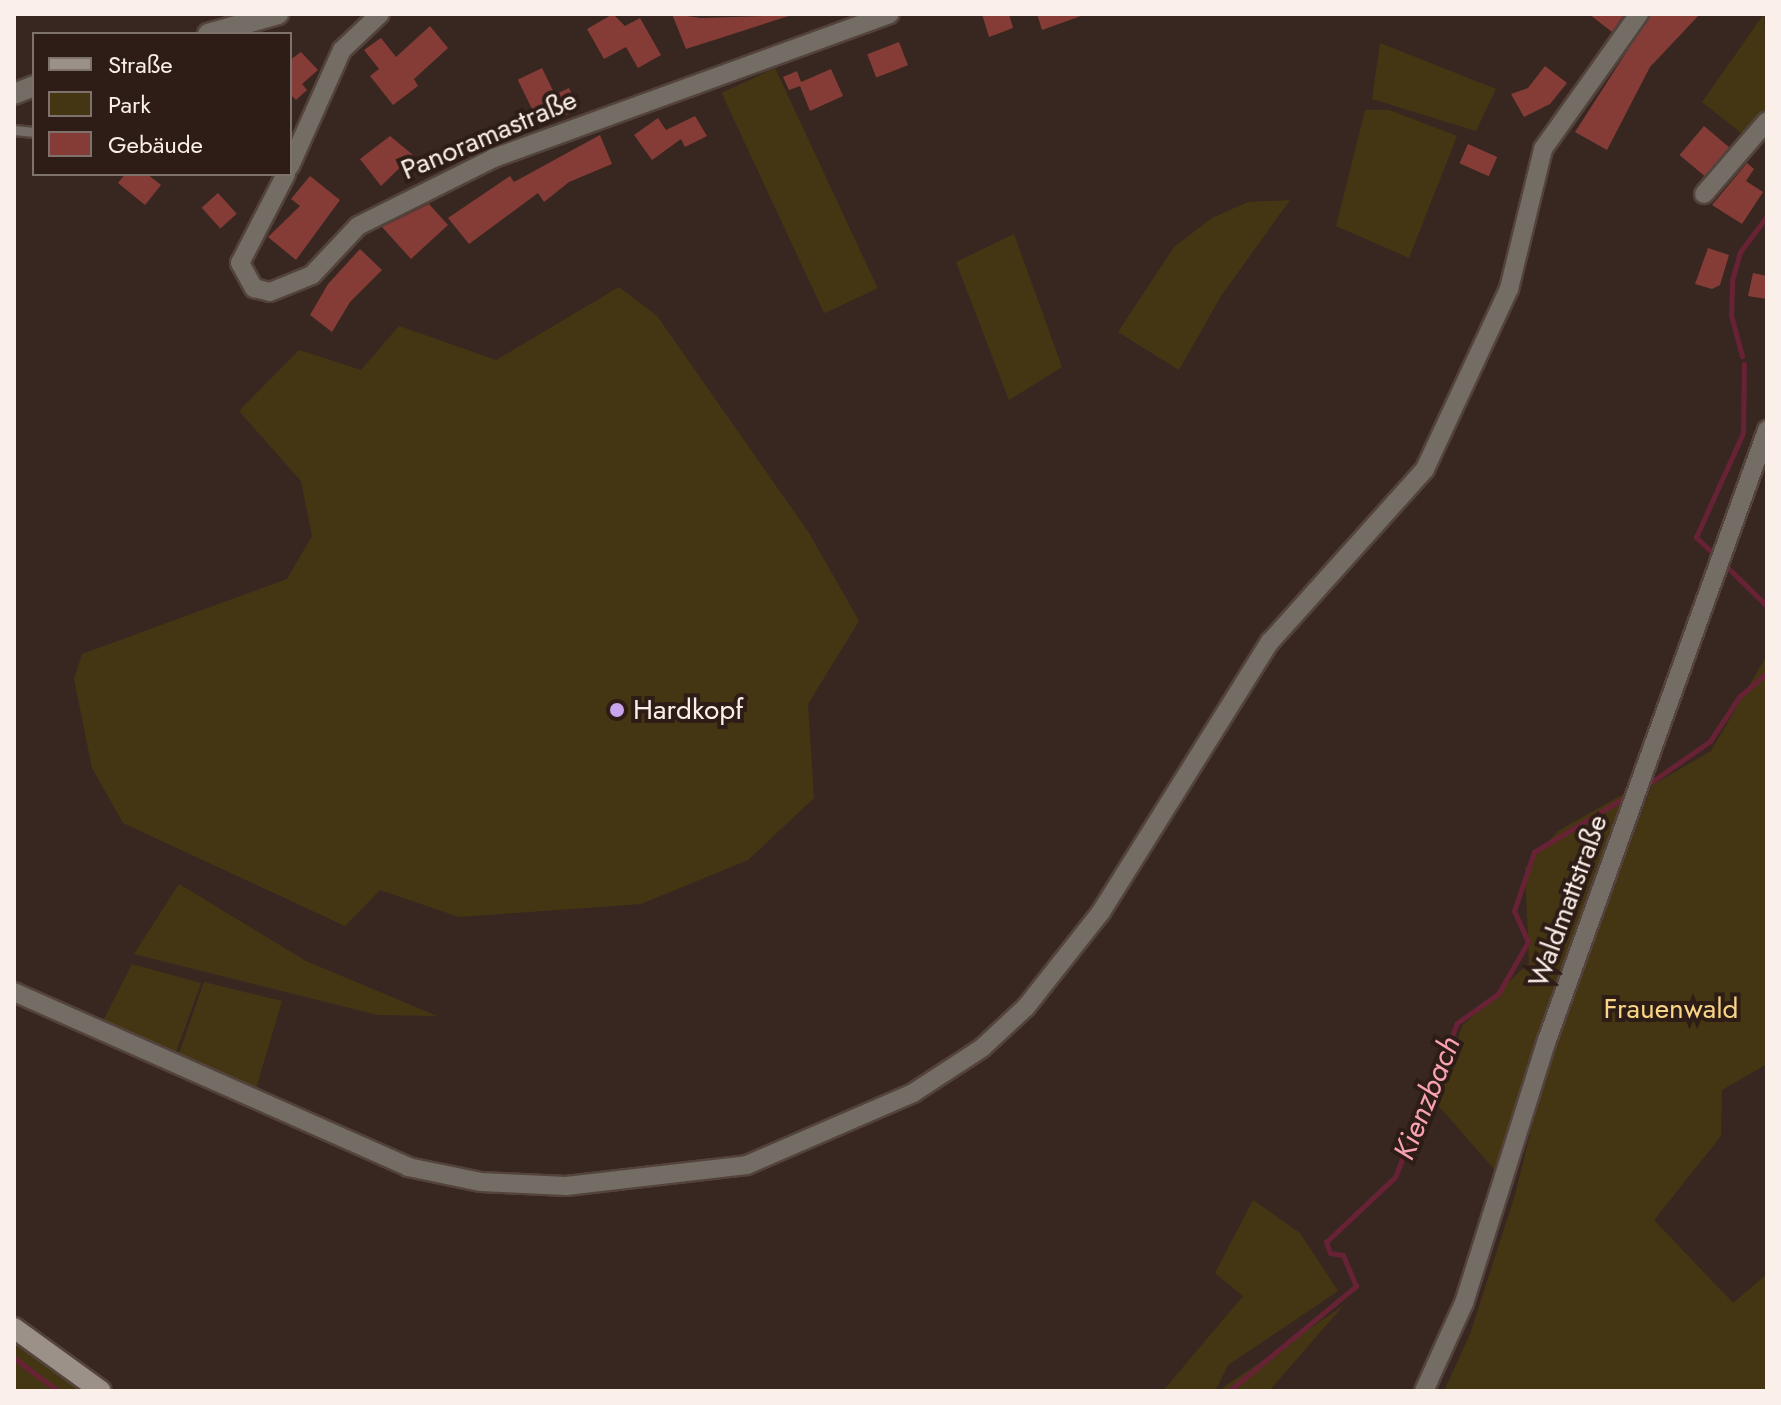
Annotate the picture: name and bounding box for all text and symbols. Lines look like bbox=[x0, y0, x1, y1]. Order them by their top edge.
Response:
legend bbox=[32, 32, 292, 176]
text: Straße bbox=[108, 47, 173, 82]
street label: Panoramastraße bbox=[396, 83, 582, 187]
text: Park bbox=[108, 87, 151, 122]
text: Gebäude bbox=[108, 127, 203, 162]
place label: Hardkopf bbox=[633, 693, 743, 727]
marker: Hardkopf bbox=[608, 701, 626, 719]
street label: Waldmattstraße bbox=[1521, 810, 1615, 992]
park label: Frauenwald bbox=[1603, 992, 1739, 1026]
water label: Kienzbach bbox=[1386, 1031, 1468, 1165]

